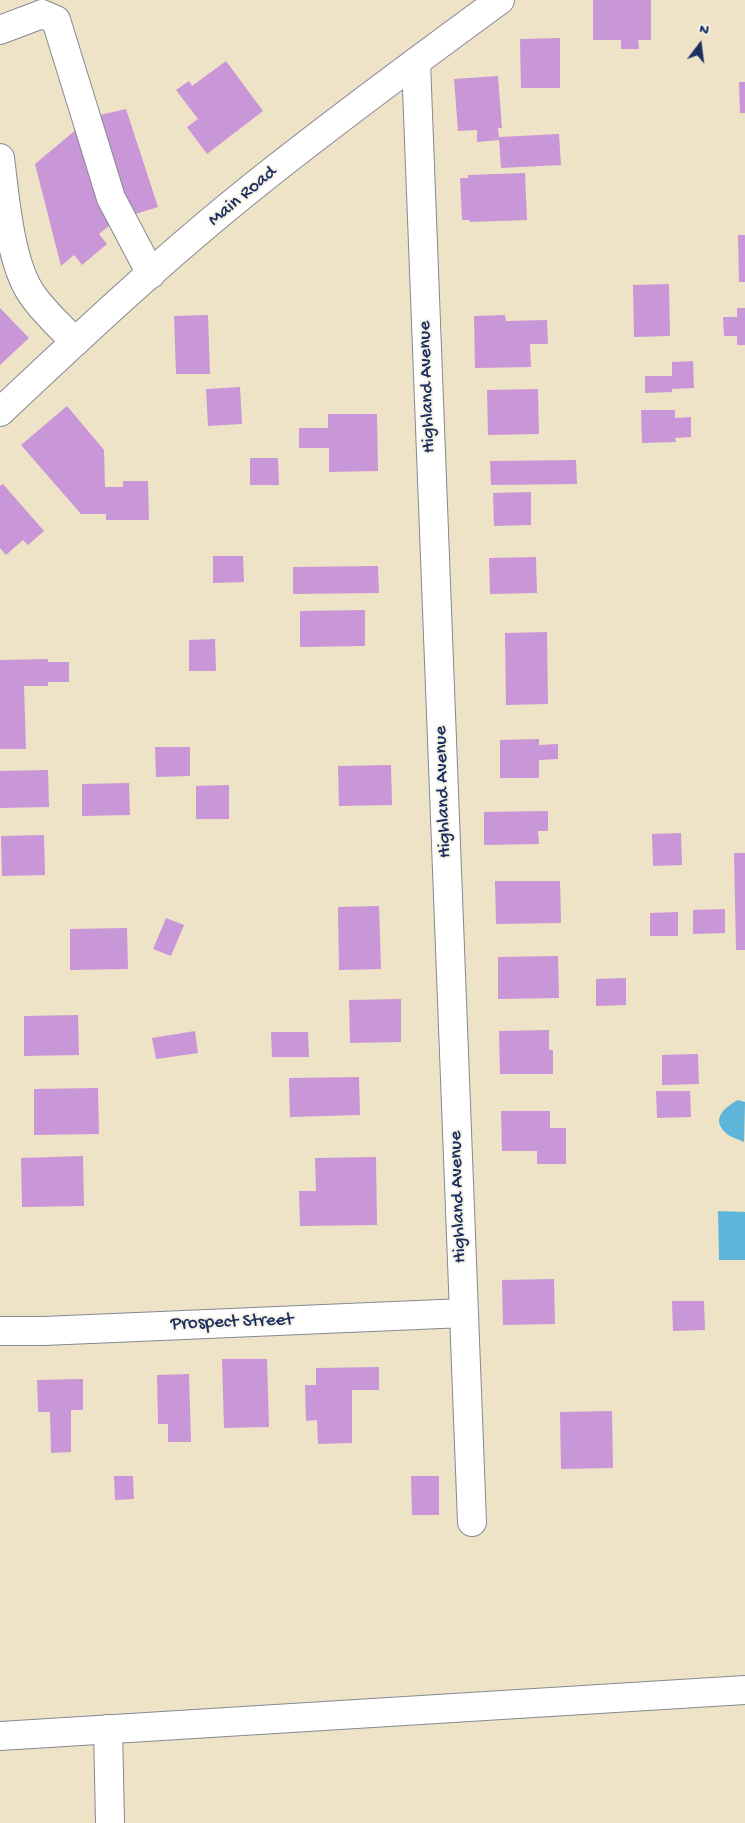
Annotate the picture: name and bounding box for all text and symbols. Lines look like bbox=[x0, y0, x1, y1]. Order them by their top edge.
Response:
north arrow bbox=[675, 20, 725, 70]
text: N bbox=[697, 21, 711, 39]
street label: Main Road bbox=[204, 162, 282, 232]
street label: Highland Avenue bbox=[414, 320, 442, 454]
street label: Highland Avenue bbox=[430, 725, 458, 859]
street label: Highland Avenue bbox=[445, 1130, 473, 1264]
street label: Prospect Street bbox=[170, 1309, 294, 1337]

